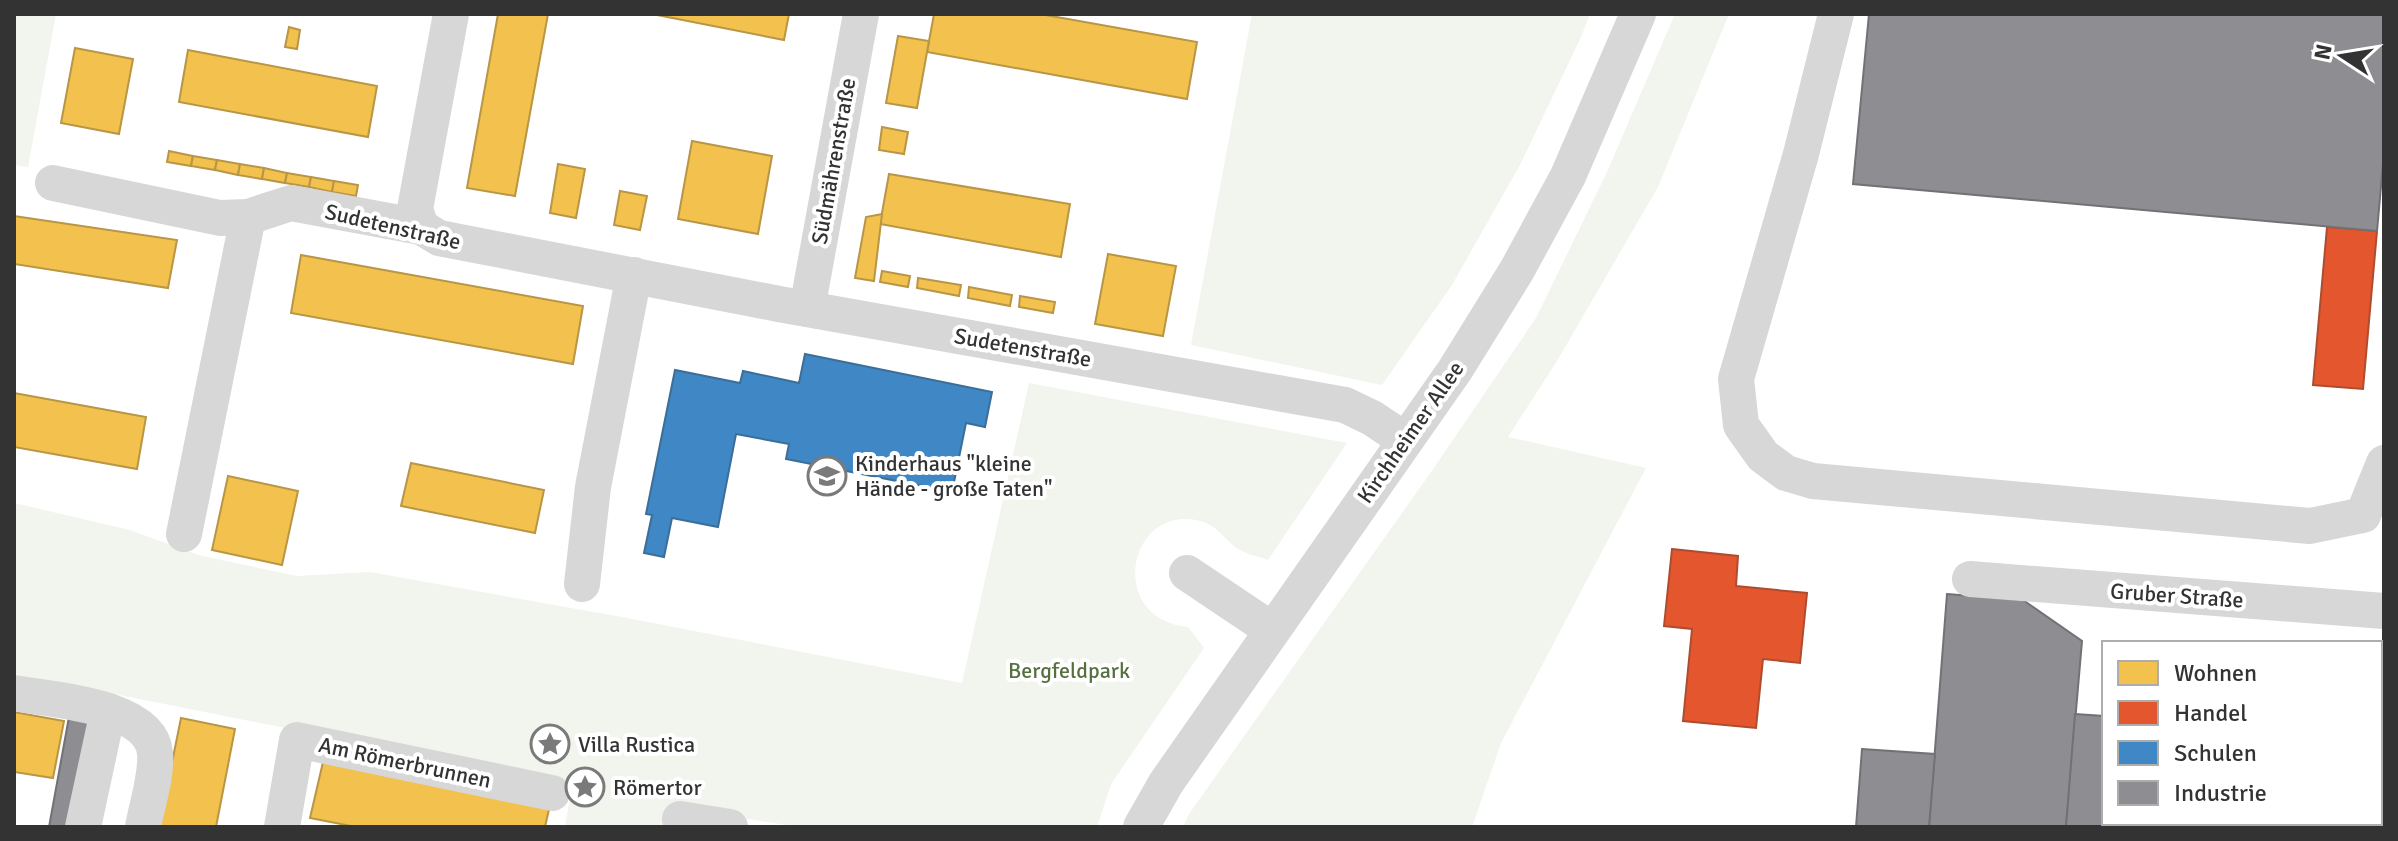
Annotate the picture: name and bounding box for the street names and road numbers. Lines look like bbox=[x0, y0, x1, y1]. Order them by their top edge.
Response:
street label: Südmährenstraße bbox=[806, 76, 861, 246]
street label: Sudetenstraße bbox=[322, 198, 463, 255]
street label: Sudetenstraße bbox=[952, 322, 1094, 373]
street label: Kirchheimer Allee bbox=[1351, 356, 1469, 509]
street label: Gruber Straße bbox=[2109, 577, 2245, 614]
street label: Am Römerbrunnen bbox=[316, 731, 494, 794]

